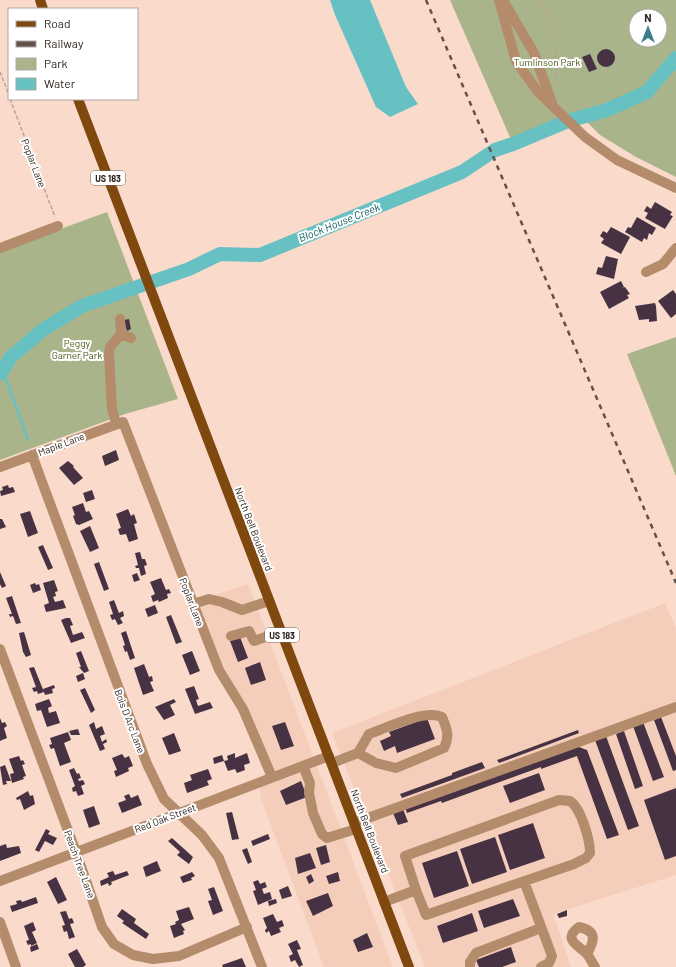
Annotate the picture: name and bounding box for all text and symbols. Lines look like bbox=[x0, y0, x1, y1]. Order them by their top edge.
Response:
legend bbox=[8, 8, 138, 100]
north arrow bbox=[628, 8, 668, 48]
text: N bbox=[644, 11, 652, 24]
text: Road bbox=[44, 16, 71, 30]
text: Railway bbox=[44, 36, 84, 50]
text: Park bbox=[44, 56, 68, 70]
park label: Tumlinson Park bbox=[514, 56, 580, 68]
text: Water bbox=[44, 76, 76, 90]
street label: Poplar Lane bbox=[19, 137, 49, 189]
road number: US 183 bbox=[91, 171, 125, 185]
water label: Block House Creek bbox=[296, 200, 382, 244]
park label: Peggy Garner Park bbox=[52, 337, 102, 361]
street label: Maple Lane bbox=[36, 430, 86, 458]
street label: North Bell Boulevard bbox=[233, 485, 275, 573]
street label: Poplar Lane bbox=[177, 576, 207, 628]
road number: US 183 bbox=[265, 628, 299, 642]
street label: Bois D Arc Lane bbox=[112, 687, 148, 755]
street label: North Bell Boulevard bbox=[349, 787, 391, 875]
street label: Red Oak Street bbox=[133, 801, 198, 835]
street label: Peach Tree Lane bbox=[62, 828, 98, 900]

